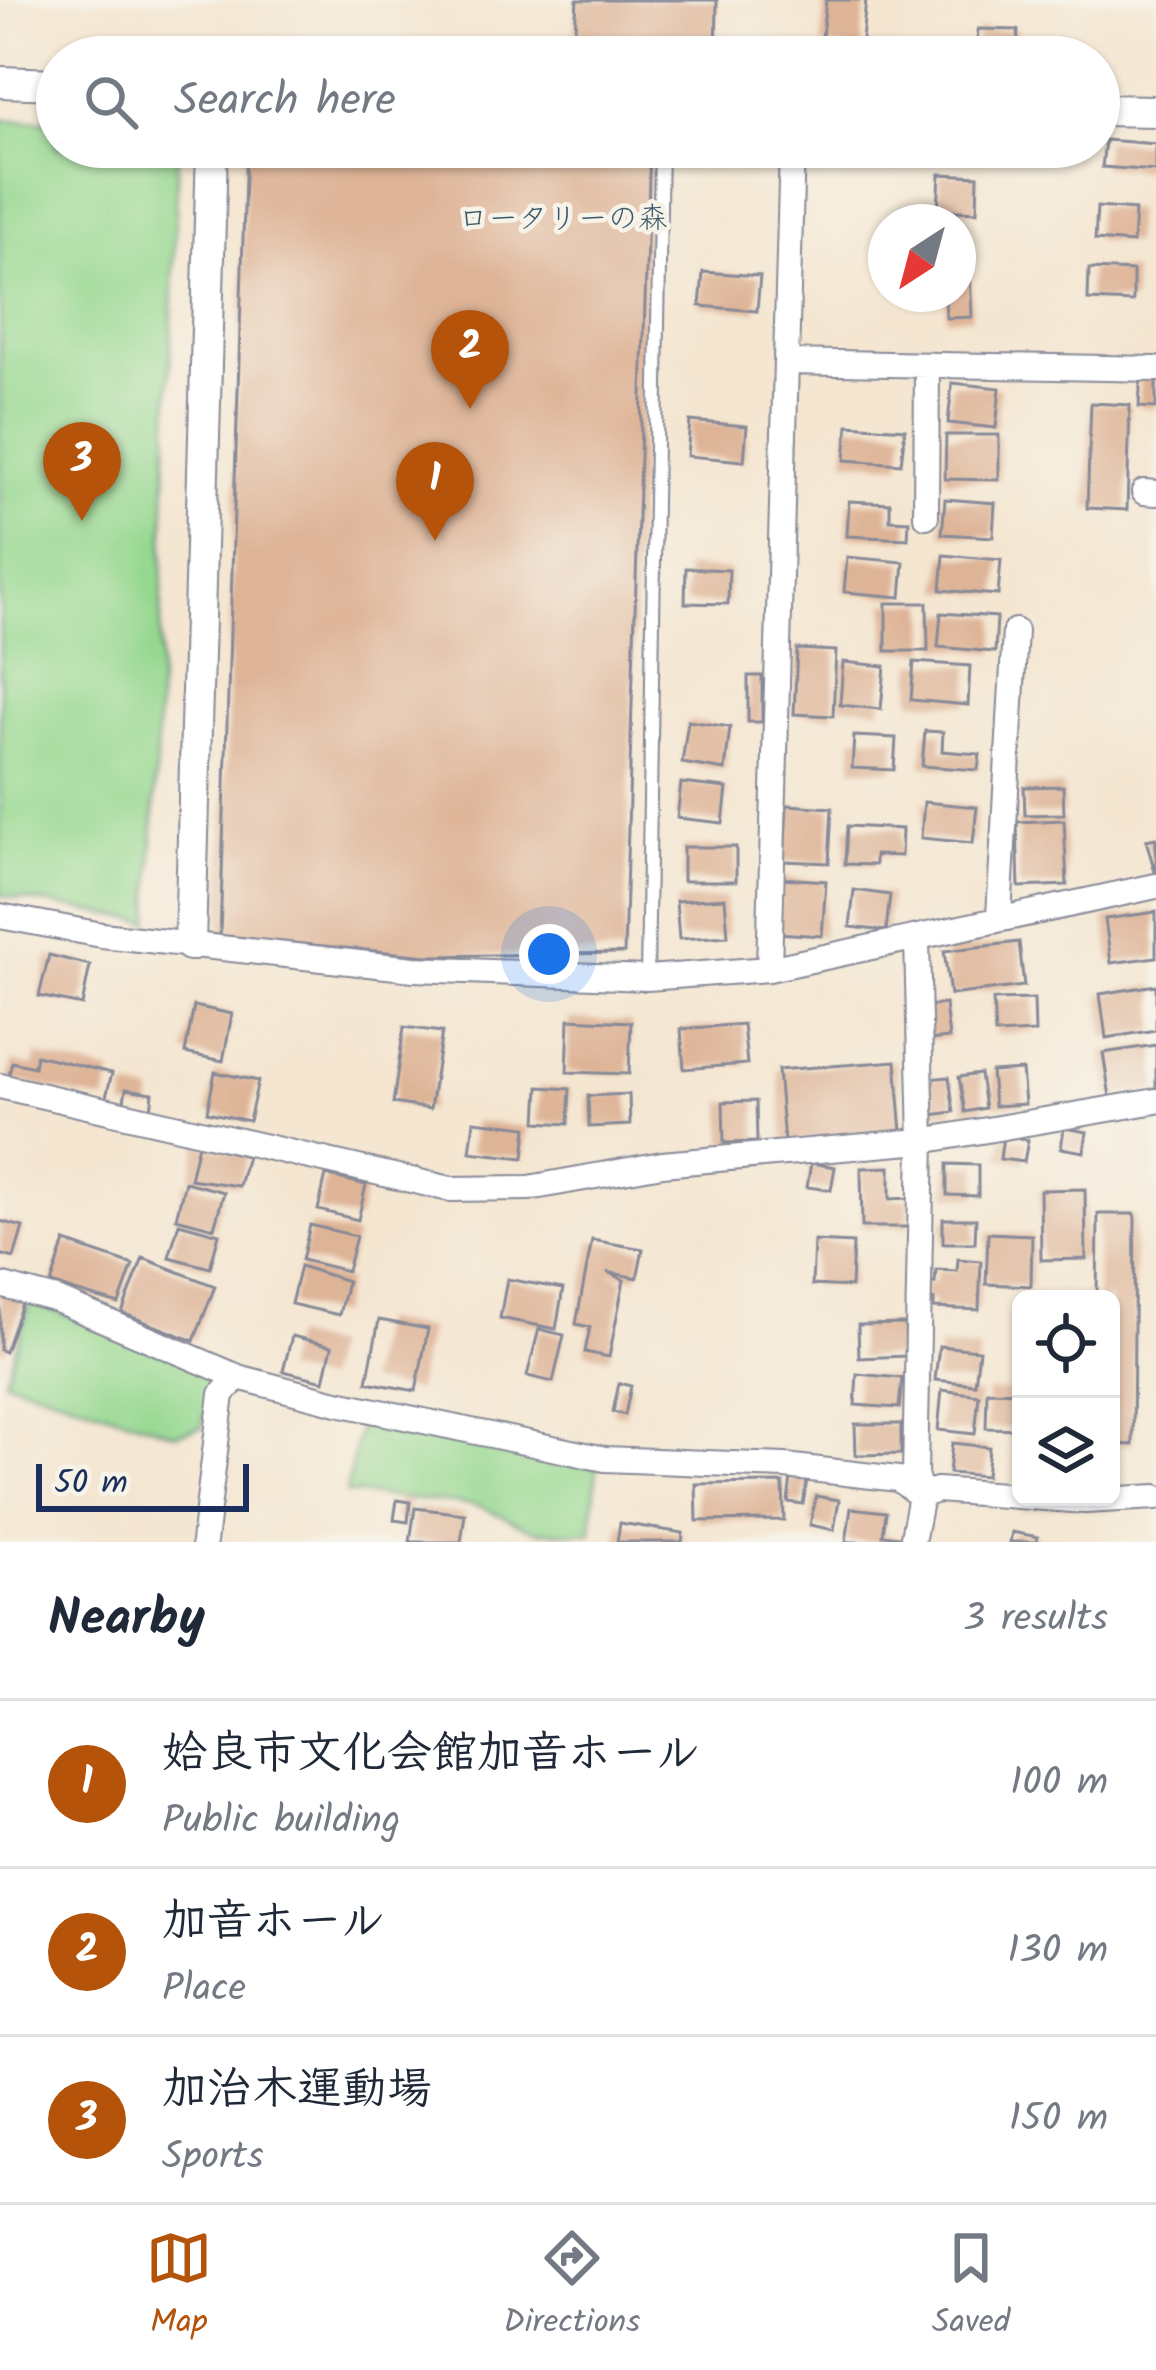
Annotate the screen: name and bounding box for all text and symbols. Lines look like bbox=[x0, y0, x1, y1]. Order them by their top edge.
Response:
search box bbox=[36, 36, 1120, 168]
text: Search here bbox=[174, 66, 396, 138]
icon: search bbox=[78, 69, 144, 135]
park label: ロータリーの森 bbox=[458, 196, 668, 244]
north arrow bbox=[868, 204, 976, 312]
pin: 2 bbox=[431, 310, 509, 409]
pin: 3 bbox=[43, 422, 121, 521]
pin: 1 bbox=[396, 442, 474, 541]
your location bbox=[519, 924, 579, 984]
map controls bbox=[1012, 1290, 1120, 1506]
button: locate bbox=[1012, 1290, 1120, 1398]
button: layers bbox=[1012, 1398, 1120, 1506]
scale bar bbox=[36, 1458, 249, 1511]
text: 50 m bbox=[54, 1458, 128, 1511]
text: Nearby bbox=[48, 1580, 205, 1661]
text: 3 results bbox=[963, 1589, 1108, 1651]
text: 姶良市文化会館加音ホール bbox=[162, 1719, 700, 1791]
text: 1 bbox=[81, 1753, 93, 1815]
text: 100 m bbox=[1010, 1753, 1108, 1815]
text: Public building bbox=[162, 1791, 400, 1853]
text: 加音ホール bbox=[162, 1887, 385, 1959]
text: 2 bbox=[76, 1921, 98, 1983]
text: 130 m bbox=[1007, 1921, 1108, 1983]
text: Place bbox=[162, 1959, 246, 2021]
text: 加治木運動場 bbox=[162, 2055, 432, 2127]
text: 3 bbox=[76, 2089, 98, 2151]
text: 150 m bbox=[1009, 2089, 1108, 2151]
text: Sports bbox=[162, 2127, 264, 2189]
tab: Map bbox=[146, 2225, 212, 2350]
tab: Directions bbox=[503, 2225, 640, 2350]
tab: Saved bbox=[932, 2225, 1010, 2350]

